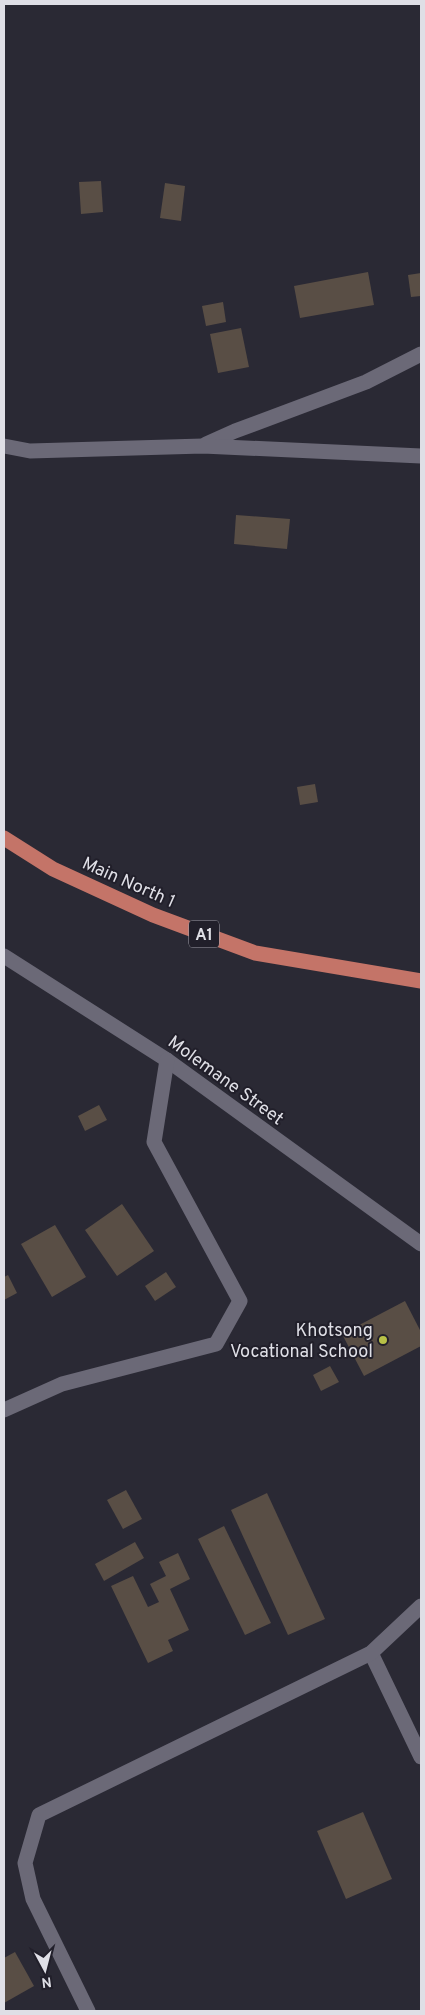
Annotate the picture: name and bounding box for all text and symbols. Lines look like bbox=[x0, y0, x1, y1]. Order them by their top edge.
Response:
street label: Main North 1 bbox=[78, 853, 179, 914]
road number: A1 bbox=[189, 921, 219, 948]
street label: Molemane Street bbox=[163, 1031, 288, 1131]
place label: Khotsong Vocational School bbox=[230, 1320, 373, 1364]
marker: Khotsong Vocational School bbox=[377, 1334, 389, 1346]
north arrow bbox=[20, 1945, 70, 1995]
text: N bbox=[40, 1972, 52, 1990]

